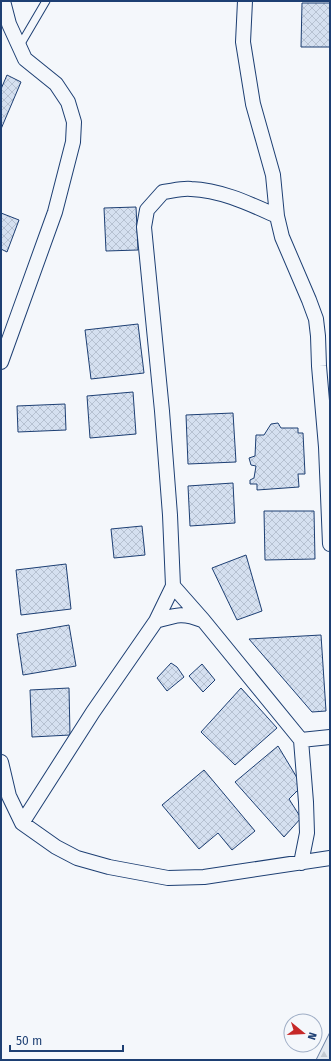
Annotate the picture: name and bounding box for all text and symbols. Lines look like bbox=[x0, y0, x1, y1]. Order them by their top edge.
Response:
north arrow bbox=[283, 1013, 323, 1053]
scale bar bbox=[10, 1027, 123, 1053]
text: N bbox=[305, 1030, 319, 1041]
text: 50 m bbox=[16, 1034, 42, 1048]

